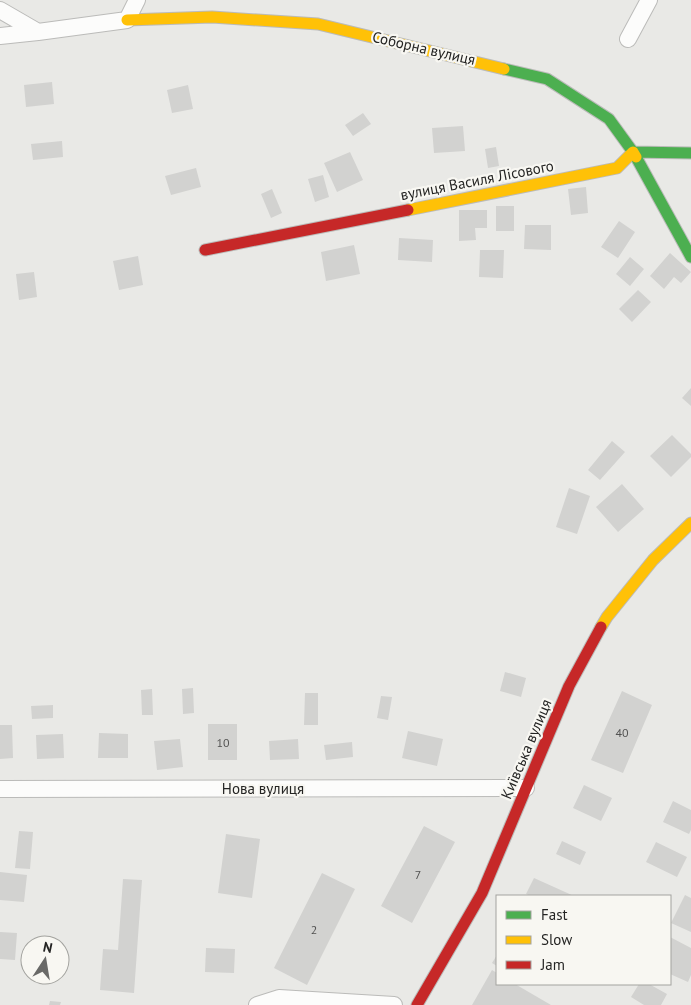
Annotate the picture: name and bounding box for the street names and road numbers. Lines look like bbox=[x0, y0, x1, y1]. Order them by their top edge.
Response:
street label: Соборна вулиця bbox=[371, 27, 477, 69]
street label: вулиця Василя Лісового bbox=[399, 156, 555, 204]
street label: Київська вулиця bbox=[496, 696, 556, 802]
street label: Нова вулиця bbox=[222, 779, 304, 798]

